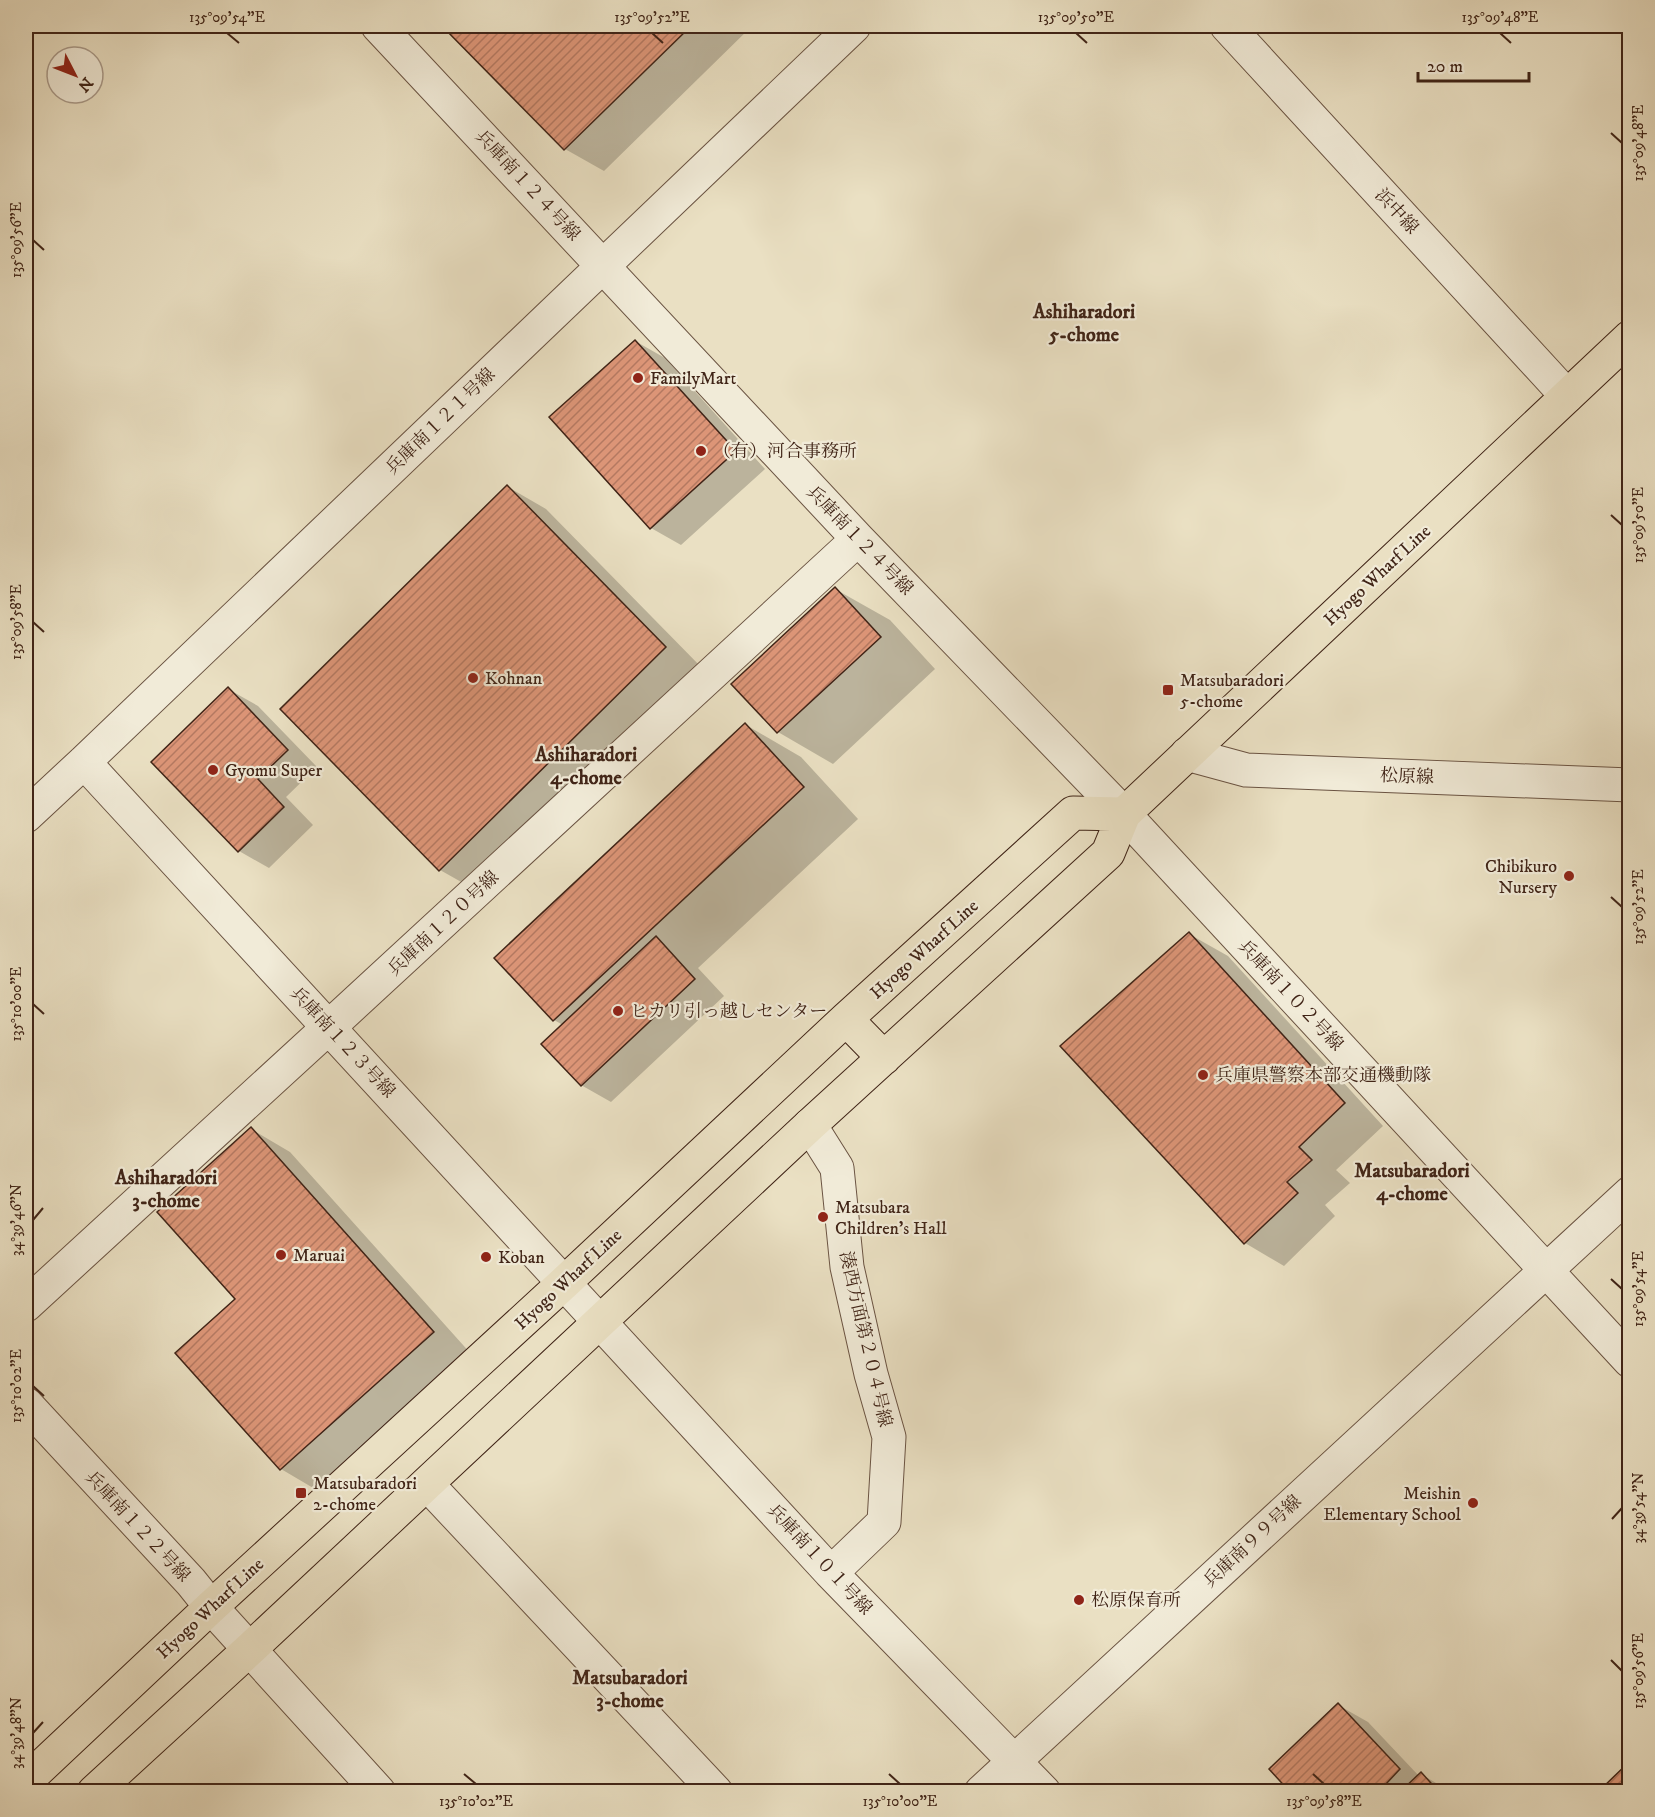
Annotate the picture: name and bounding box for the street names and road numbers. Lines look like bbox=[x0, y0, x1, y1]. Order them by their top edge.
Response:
street label: 兵庫南１２４号線 bbox=[470, 126, 584, 246]
street label: 浜中線 bbox=[1370, 184, 1423, 239]
street label: 兵庫南１２１号線 bbox=[381, 364, 500, 480]
street label: 兵庫南１２４号線 bbox=[801, 481, 917, 600]
street label: Hyogo Wharf Line bbox=[1320, 521, 1436, 631]
street label: 松原線 bbox=[1380, 765, 1434, 789]
street label: 兵庫南１２０号線 bbox=[384, 867, 504, 981]
street label: Hyogo Wharf Line bbox=[866, 895, 983, 1004]
street label: 兵庫南１０２号線 bbox=[1233, 936, 1347, 1056]
street label: 兵庫南１２３号線 bbox=[285, 983, 399, 1103]
street label: Hyogo Wharf Line bbox=[511, 1225, 627, 1335]
street label: 湊西方面第２０４号線 bbox=[834, 1249, 896, 1429]
street label: 兵庫南１２２号線 bbox=[80, 1467, 194, 1587]
street label: 兵庫南９９号線 bbox=[1199, 1491, 1306, 1593]
street label: 兵庫南１０１号線 bbox=[762, 1500, 876, 1620]
street label: Hyogo Wharf Line bbox=[153, 1554, 269, 1664]

